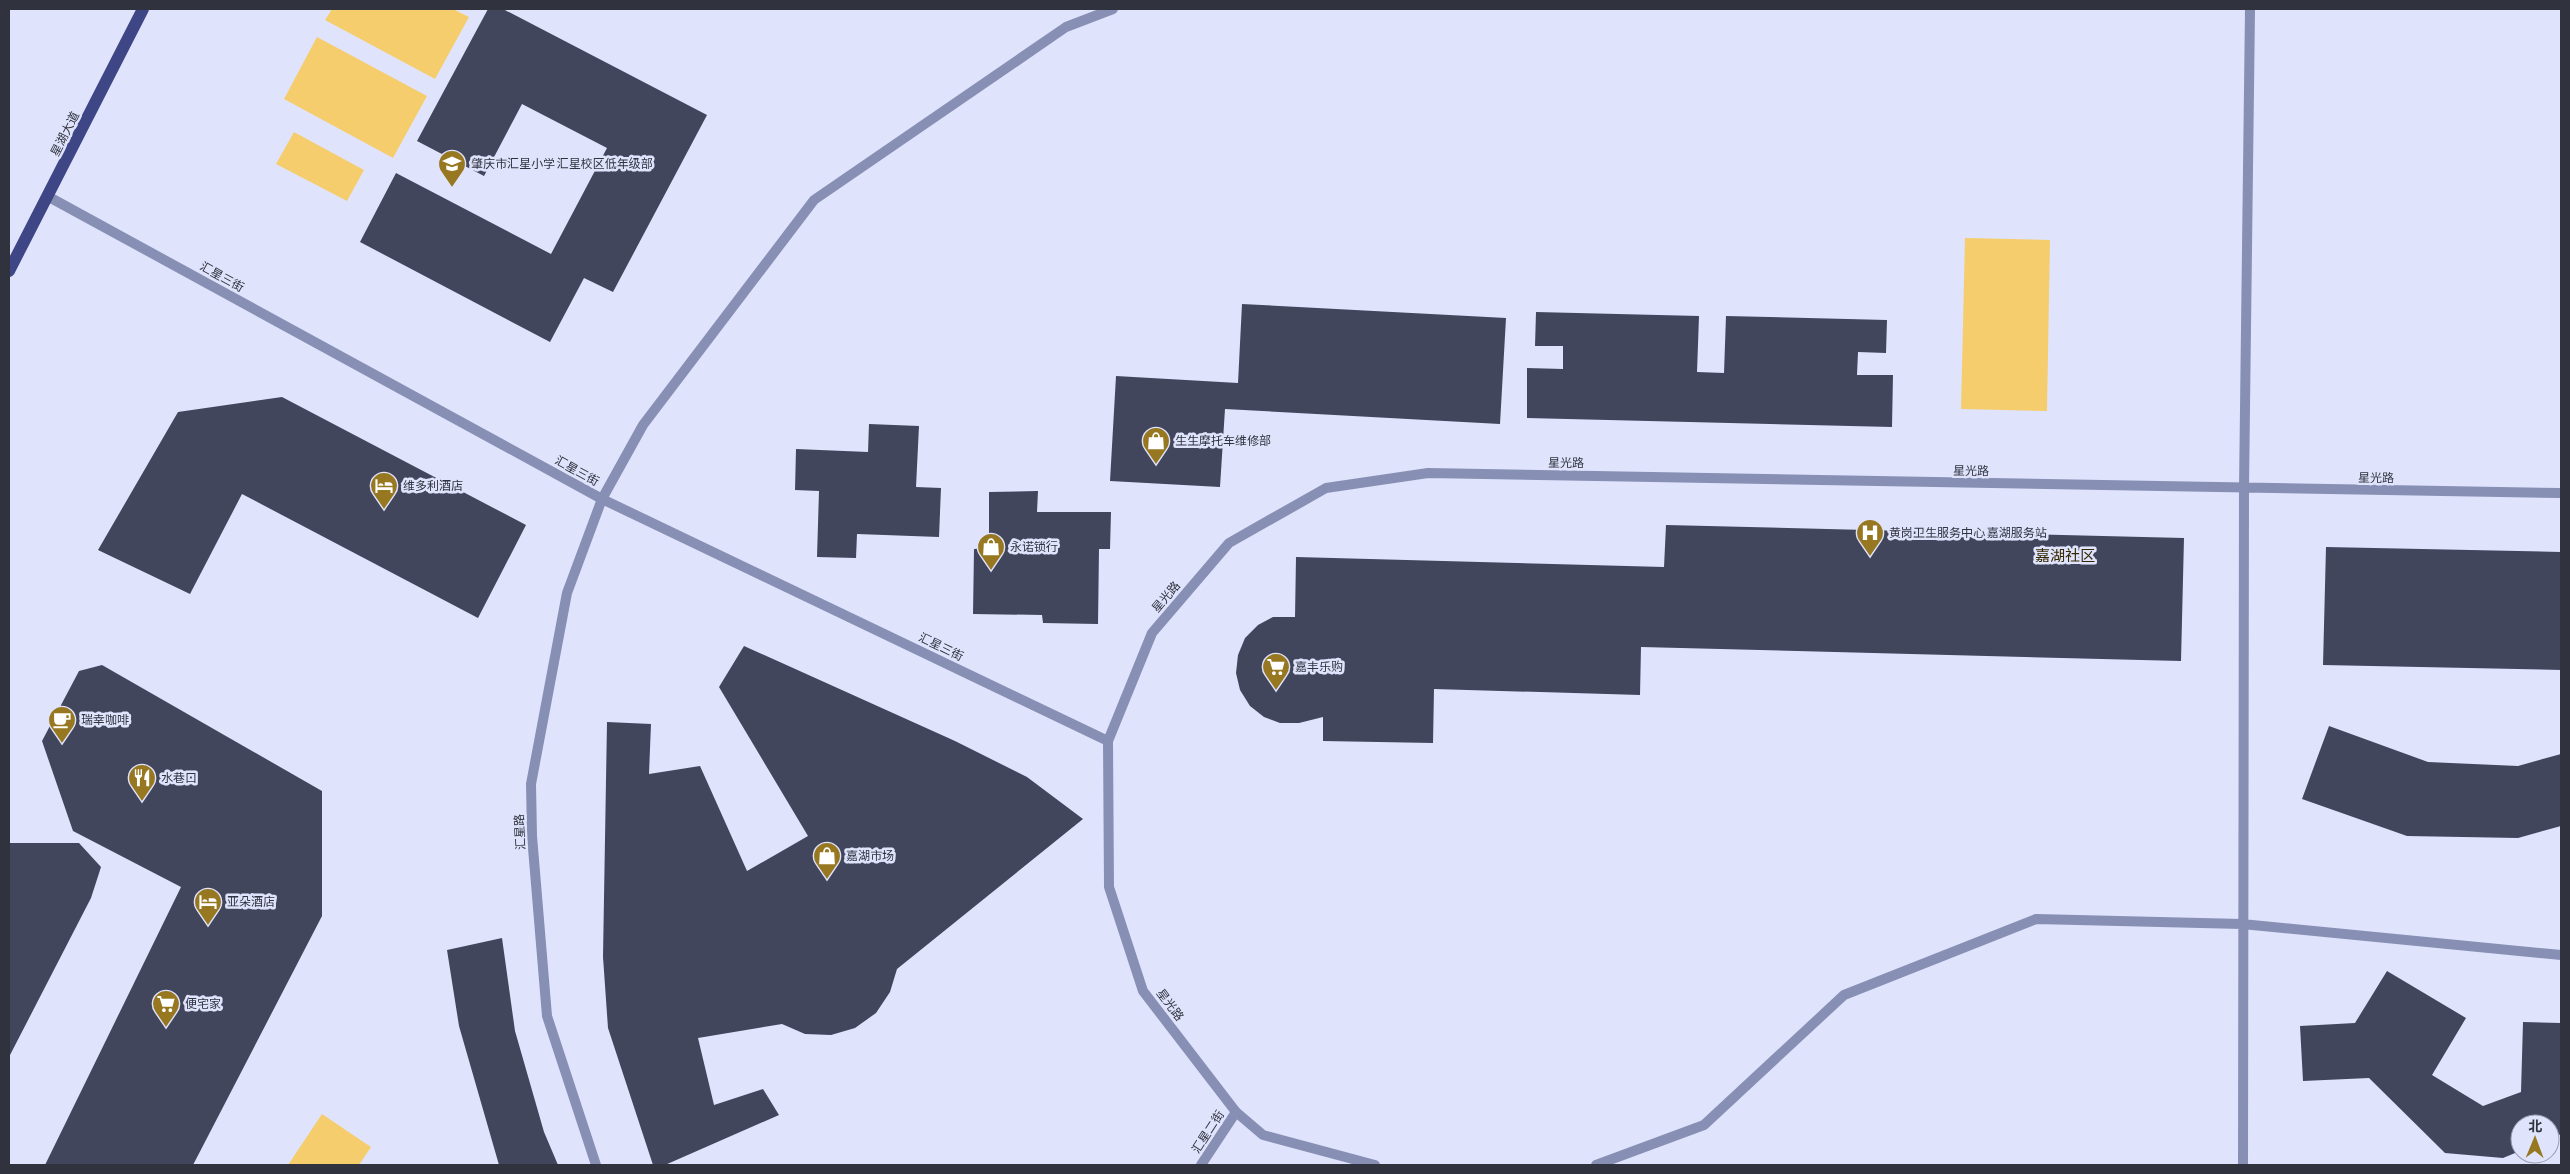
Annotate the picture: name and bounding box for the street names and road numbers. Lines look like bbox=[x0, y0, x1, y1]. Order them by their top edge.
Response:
street label: 星湖大道 bbox=[48, 109, 82, 159]
street label: 汇星三街 bbox=[198, 259, 246, 295]
street label: 汇星三街 bbox=[553, 453, 601, 489]
street label: 星光路 bbox=[1548, 456, 1584, 470]
street label: 星光路 bbox=[1953, 464, 1989, 478]
street label: 星光路 bbox=[2358, 471, 2394, 485]
street label: 星光路 bbox=[1149, 579, 1183, 615]
street label: 汇星三街 bbox=[916, 630, 966, 664]
street label: 汇星路 bbox=[512, 814, 528, 850]
street label: 星光路 bbox=[1154, 986, 1186, 1024]
street label: 汇星二街 bbox=[1189, 1108, 1227, 1156]

